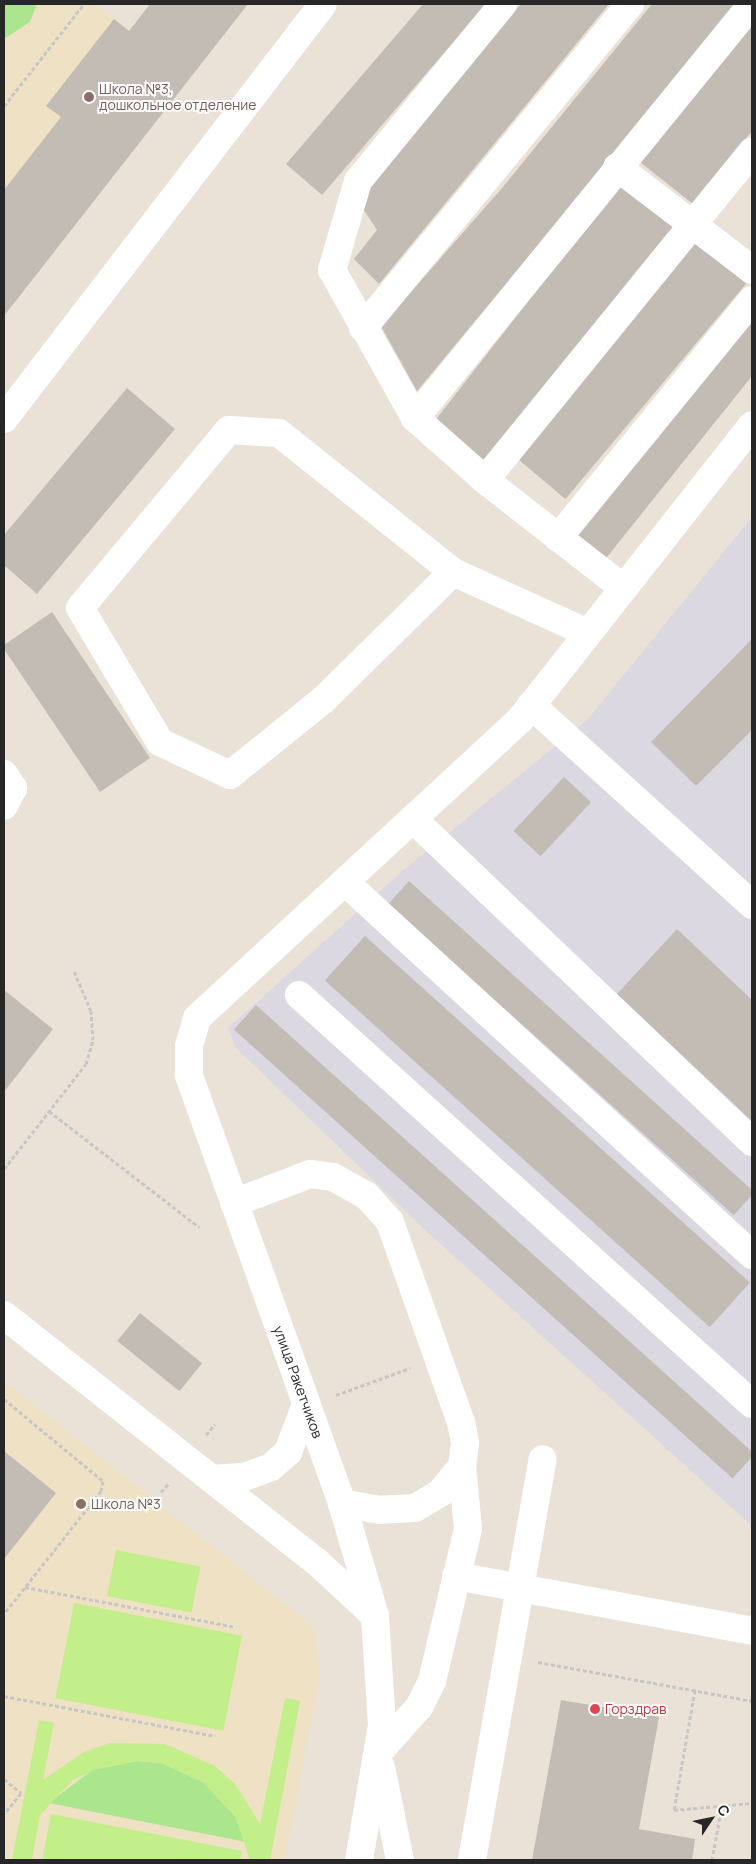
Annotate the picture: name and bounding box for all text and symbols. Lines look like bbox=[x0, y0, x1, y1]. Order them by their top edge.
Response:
place label: Школа №3, дошкольное отделение bbox=[99, 81, 257, 114]
marker: Школа №3, дошкольное отделение bbox=[83, 91, 95, 103]
street label: улица Ракетчиков bbox=[270, 1323, 326, 1441]
place label: Школа №3 bbox=[91, 1496, 161, 1512]
marker: Школа №3 bbox=[75, 1498, 87, 1510]
place label: Горздрав bbox=[605, 1701, 667, 1717]
marker: Горздрав bbox=[589, 1703, 601, 1715]
north arrow bbox=[686, 1794, 736, 1844]
text: С bbox=[713, 1801, 735, 1820]

